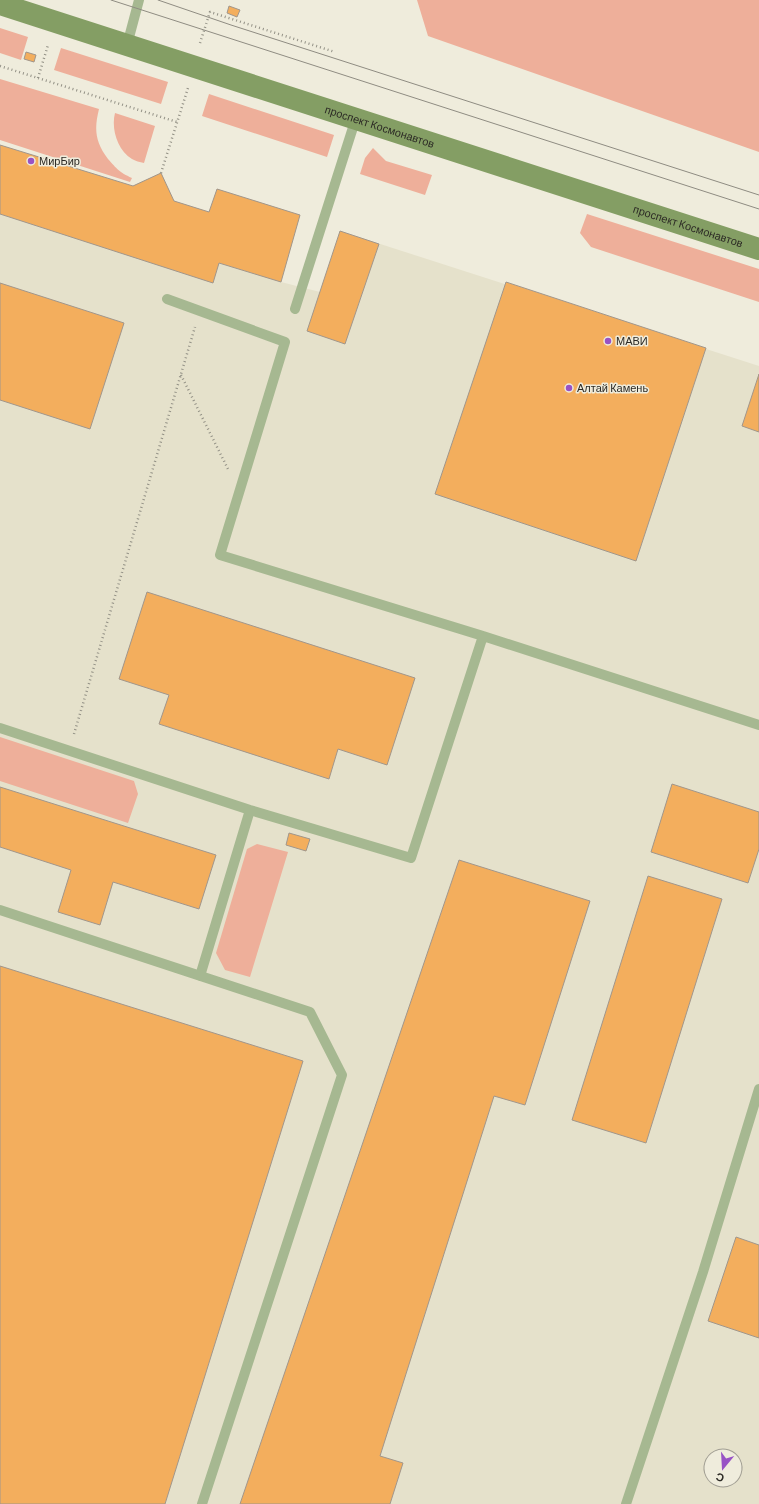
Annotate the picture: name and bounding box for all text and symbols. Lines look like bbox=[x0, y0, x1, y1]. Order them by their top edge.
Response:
street label: проспект Космонавтов bbox=[323, 102, 436, 150]
place label: МирБир bbox=[39, 154, 80, 167]
marker: МирБир bbox=[26, 156, 36, 166]
street label: проспект Космонавтов bbox=[632, 202, 745, 249]
place label: МАВИ bbox=[616, 334, 648, 347]
marker: МАВИ bbox=[603, 336, 613, 346]
place label: Алтай Камень bbox=[577, 381, 648, 394]
marker: Алтай Камень bbox=[564, 383, 574, 393]
north arrow bbox=[703, 1448, 743, 1488]
text: С bbox=[714, 1471, 726, 1485]

